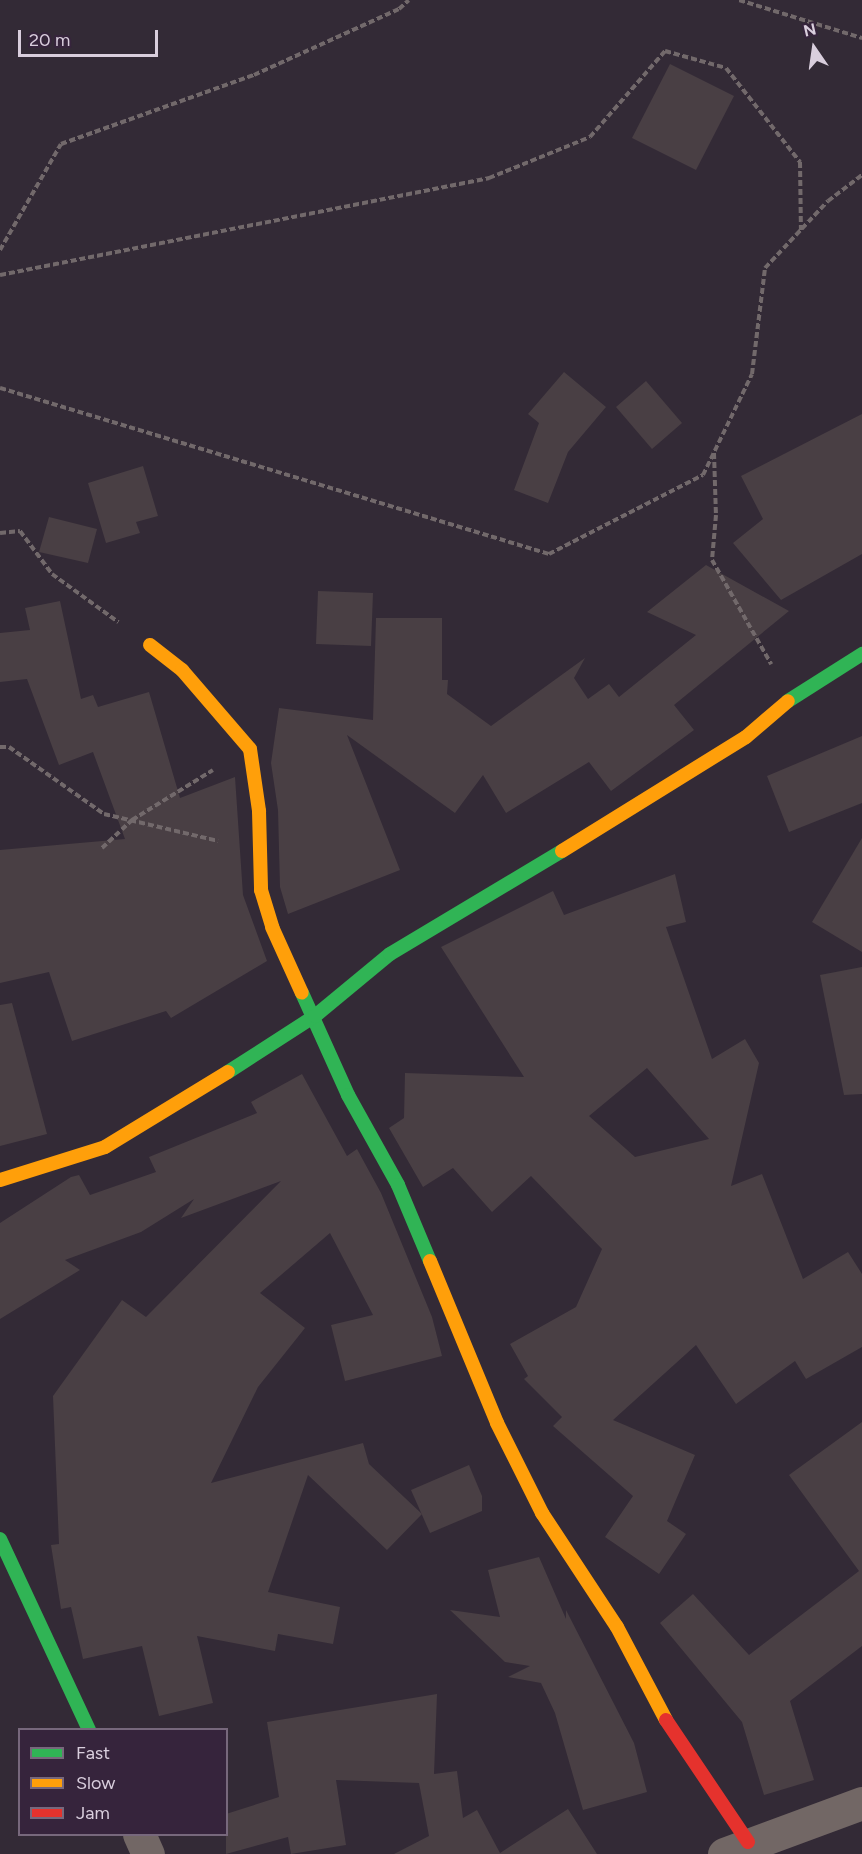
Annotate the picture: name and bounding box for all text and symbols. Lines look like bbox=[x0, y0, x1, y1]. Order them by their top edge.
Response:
scale bar bbox=[21, 18, 160, 56]
north arrow bbox=[784, 18, 844, 78]
text: N bbox=[802, 19, 818, 41]
text: 20 m bbox=[29, 29, 70, 51]
legend bbox=[18, 1728, 228, 1836]
text: Fast bbox=[76, 1742, 110, 1764]
text: Slow bbox=[76, 1772, 115, 1794]
text: Jam bbox=[76, 1802, 110, 1824]

